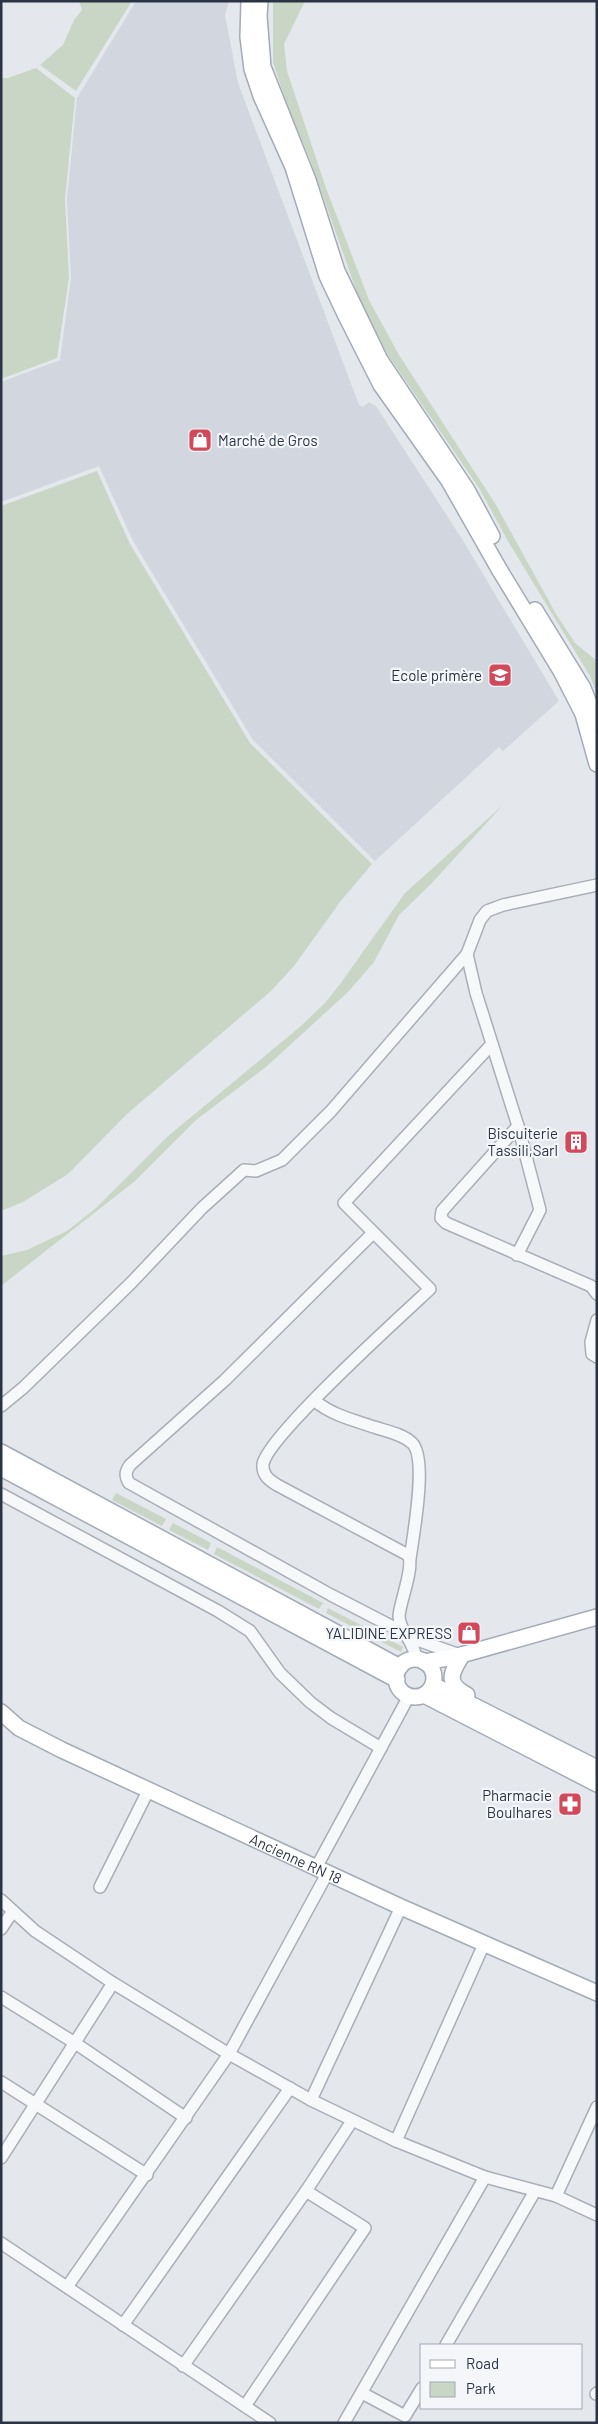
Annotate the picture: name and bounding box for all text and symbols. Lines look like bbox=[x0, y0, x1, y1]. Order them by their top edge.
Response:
shop icon: Marché de Gros bbox=[187, 427, 213, 453]
place label: Marché de Gros bbox=[218, 431, 318, 449]
school or university icon: Ecole primère bbox=[487, 662, 513, 688]
place label: Ecole primère bbox=[391, 666, 482, 684]
place label: Biscuiterie Tassili,Sarl bbox=[487, 1124, 558, 1159]
building icon: Biscuiterie Tassili,Sarl bbox=[563, 1129, 589, 1155]
shop icon: YALIDINE EXPRESS bbox=[456, 1620, 482, 1646]
place label: YALIDINE EXPRESS bbox=[326, 1624, 452, 1642]
place label: Pharmacie Boulhares bbox=[482, 1786, 552, 1821]
pharmacy icon: Pharmacie Boulhares bbox=[557, 1791, 583, 1817]
street label: Ancienne RN 18 bbox=[247, 1829, 345, 1887]
legend bbox=[420, 2344, 583, 2409]
text: Road bbox=[466, 2354, 499, 2372]
text: Park bbox=[466, 2379, 496, 2397]

